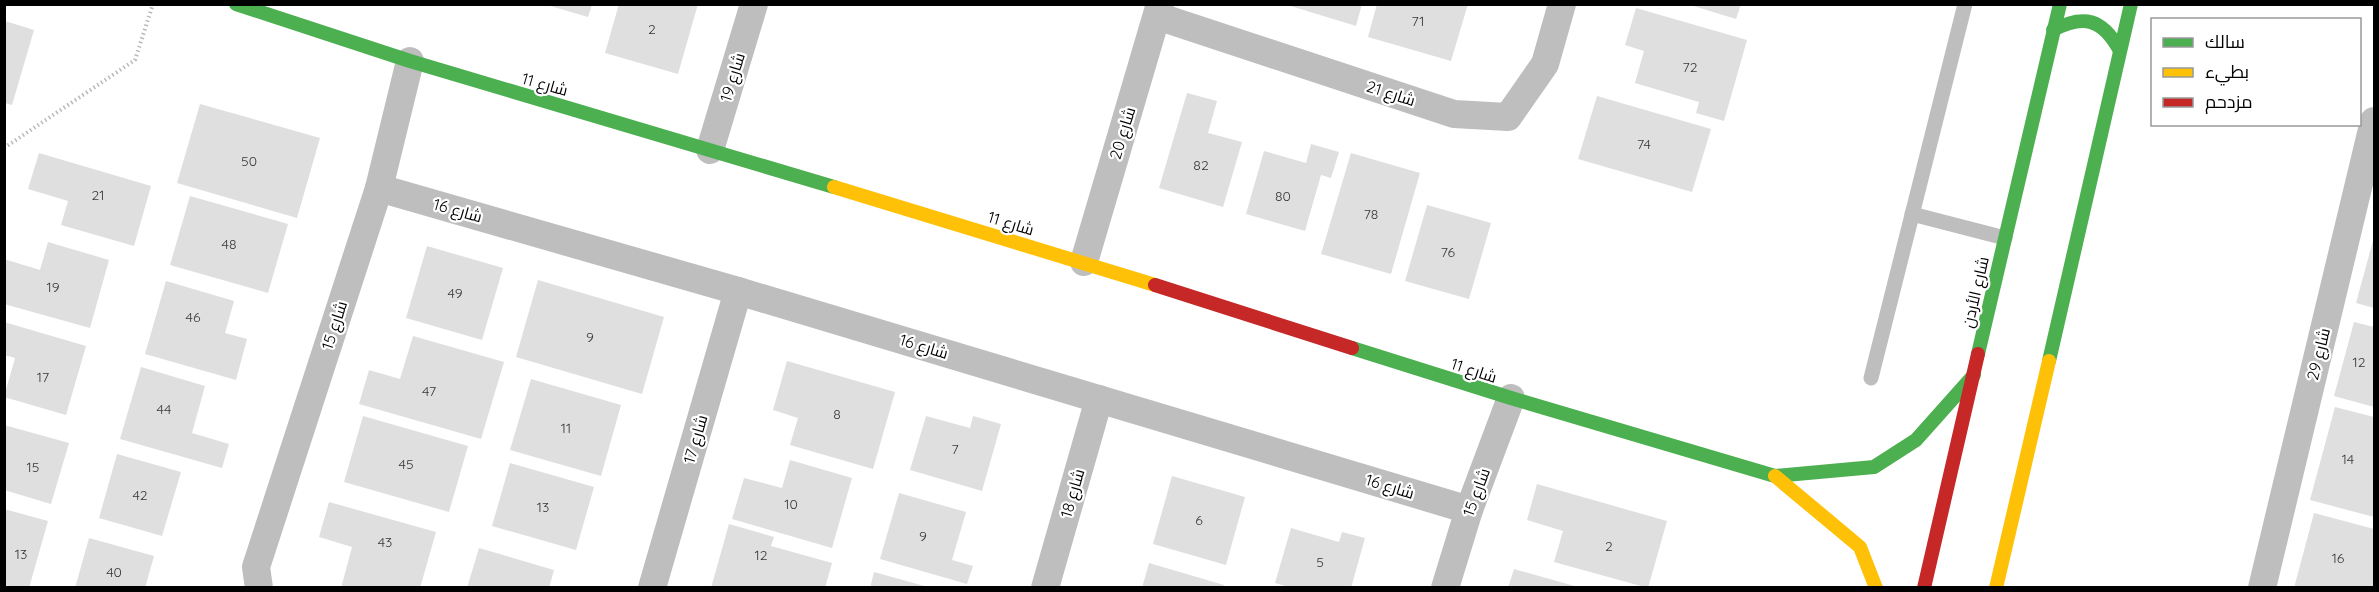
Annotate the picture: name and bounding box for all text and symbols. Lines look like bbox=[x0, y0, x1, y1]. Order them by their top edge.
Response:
house number: 71 bbox=[1411, 12, 1425, 30]
legend bbox=[2151, 18, 2361, 126]
house number: 2 bbox=[648, 20, 656, 38]
text: سالك bbox=[2205, 30, 2245, 53]
street label: شارع 19 bbox=[715, 50, 751, 105]
house number: 72 bbox=[1683, 58, 1698, 76]
text: بطيء bbox=[2205, 60, 2249, 86]
street label: شارع 11 bbox=[519, 68, 570, 102]
street label: شارع 21 bbox=[1363, 76, 1418, 112]
text: مزدحم bbox=[2205, 90, 2253, 114]
street label: شارع 20 bbox=[1105, 104, 1141, 162]
house number: 74 bbox=[1637, 135, 1651, 153]
house number: 50 bbox=[241, 152, 257, 170]
house number: 82 bbox=[1193, 156, 1209, 174]
house number: 21 bbox=[92, 186, 104, 204]
house number: 80 bbox=[1275, 187, 1291, 205]
street label: شارع 16 bbox=[431, 194, 485, 228]
house number: 78 bbox=[1364, 205, 1378, 223]
street label: شارع 11 bbox=[985, 207, 1037, 241]
house number: 48 bbox=[222, 235, 236, 253]
house number: 76 bbox=[1441, 243, 1456, 261]
street label: شارع الأردن bbox=[1957, 254, 1995, 330]
house number: 19 bbox=[47, 278, 60, 296]
house number: 49 bbox=[448, 284, 463, 302]
street label: شارع 15 bbox=[317, 298, 353, 352]
house number: 46 bbox=[186, 308, 201, 326]
street label: شارع 29 bbox=[2302, 326, 2336, 383]
house number: 9 bbox=[586, 328, 594, 346]
street label: شارع 16 bbox=[897, 329, 951, 365]
street label: شارع 11 bbox=[1448, 353, 1500, 389]
house number: 12 bbox=[2353, 353, 2366, 371]
house number: 17 bbox=[37, 368, 49, 386]
house number: 47 bbox=[422, 382, 436, 400]
house number: 44 bbox=[157, 400, 171, 418]
house number: 8 bbox=[833, 405, 841, 423]
street label: شارع 17 bbox=[679, 412, 713, 466]
house number: 11 bbox=[561, 419, 571, 437]
house number: 7 bbox=[951, 440, 959, 458]
house number: 14 bbox=[2342, 450, 2354, 468]
house number: 45 bbox=[398, 455, 414, 473]
house number: 15 bbox=[27, 458, 39, 476]
street label: شارع 15 bbox=[1458, 465, 1496, 520]
street label: شارع 18 bbox=[1056, 466, 1090, 520]
street label: شارع 16 bbox=[1363, 469, 1417, 505]
house number: 42 bbox=[132, 486, 148, 504]
house number: 10 bbox=[784, 495, 798, 513]
house number: 13 bbox=[537, 498, 549, 516]
house number: 6 bbox=[1195, 511, 1203, 529]
house number: 9 bbox=[919, 527, 927, 545]
house number: 43 bbox=[378, 533, 392, 551]
house number: 2 bbox=[1605, 537, 1613, 555]
house number: 13 bbox=[15, 545, 27, 563]
house number: 12 bbox=[755, 546, 768, 564]
house number: 16 bbox=[2332, 549, 2345, 567]
house number: 5 bbox=[1316, 553, 1324, 571]
house number: 40 bbox=[106, 563, 122, 581]

